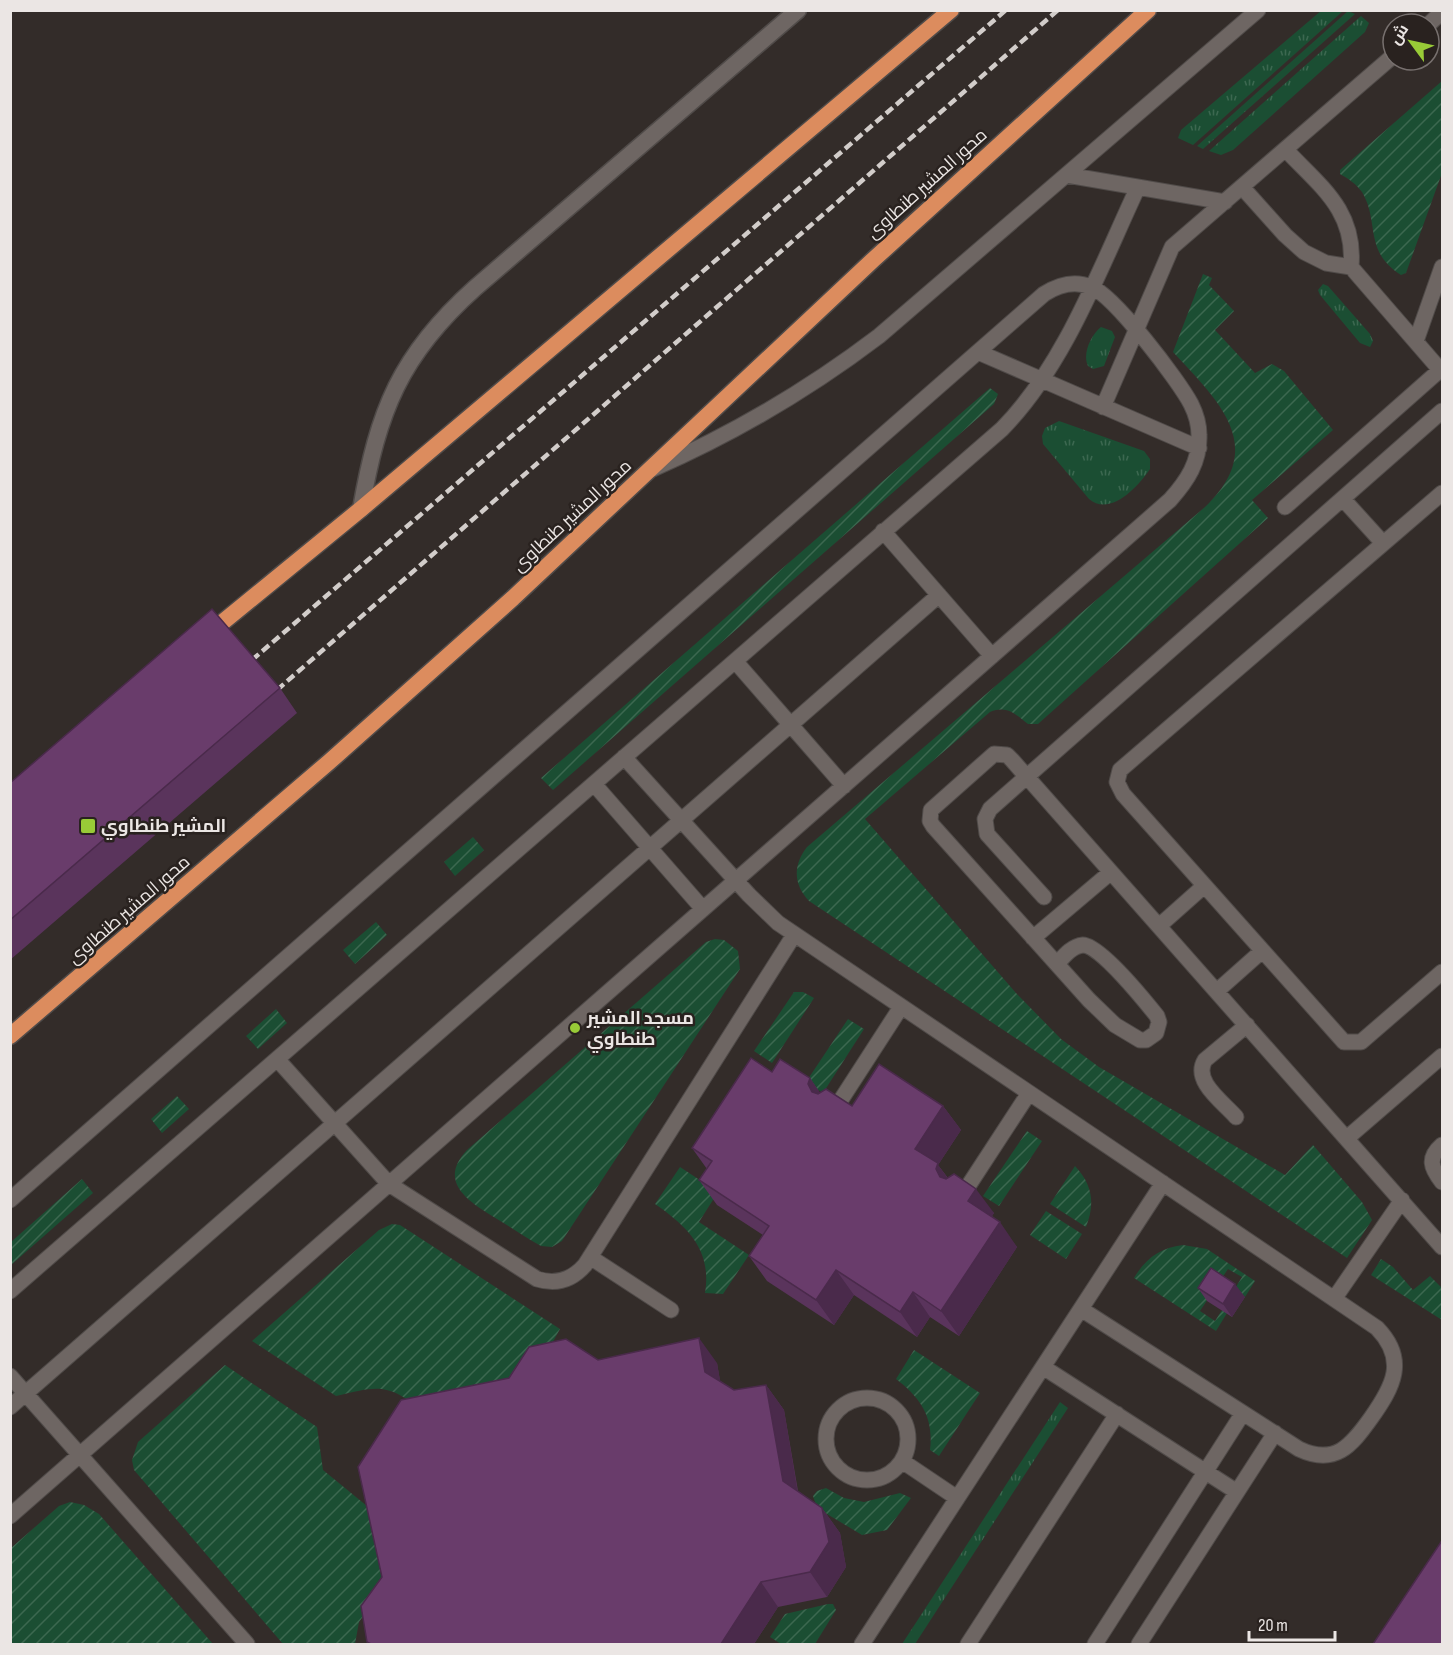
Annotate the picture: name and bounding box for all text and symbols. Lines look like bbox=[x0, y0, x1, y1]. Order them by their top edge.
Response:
north arrow bbox=[1381, 12, 1441, 72]
text: ش bbox=[1386, 21, 1413, 48]
street label: محور المشير طنطاوى bbox=[862, 124, 992, 244]
street label: محور المشير طنطاوى bbox=[508, 456, 636, 576]
place label: المشير طنطاوي bbox=[101, 816, 226, 840]
marker: المشير طنطاوي bbox=[79, 817, 97, 835]
street label: محور المشير طنطاوى bbox=[64, 851, 194, 969]
place label: مسجد المشير طنطاوي bbox=[586, 1008, 694, 1053]
marker: مسجد المشير طنطاوي bbox=[568, 1021, 582, 1035]
scale bar bbox=[1249, 1604, 1334, 1642]
text: 20 m bbox=[1258, 1615, 1288, 1636]

